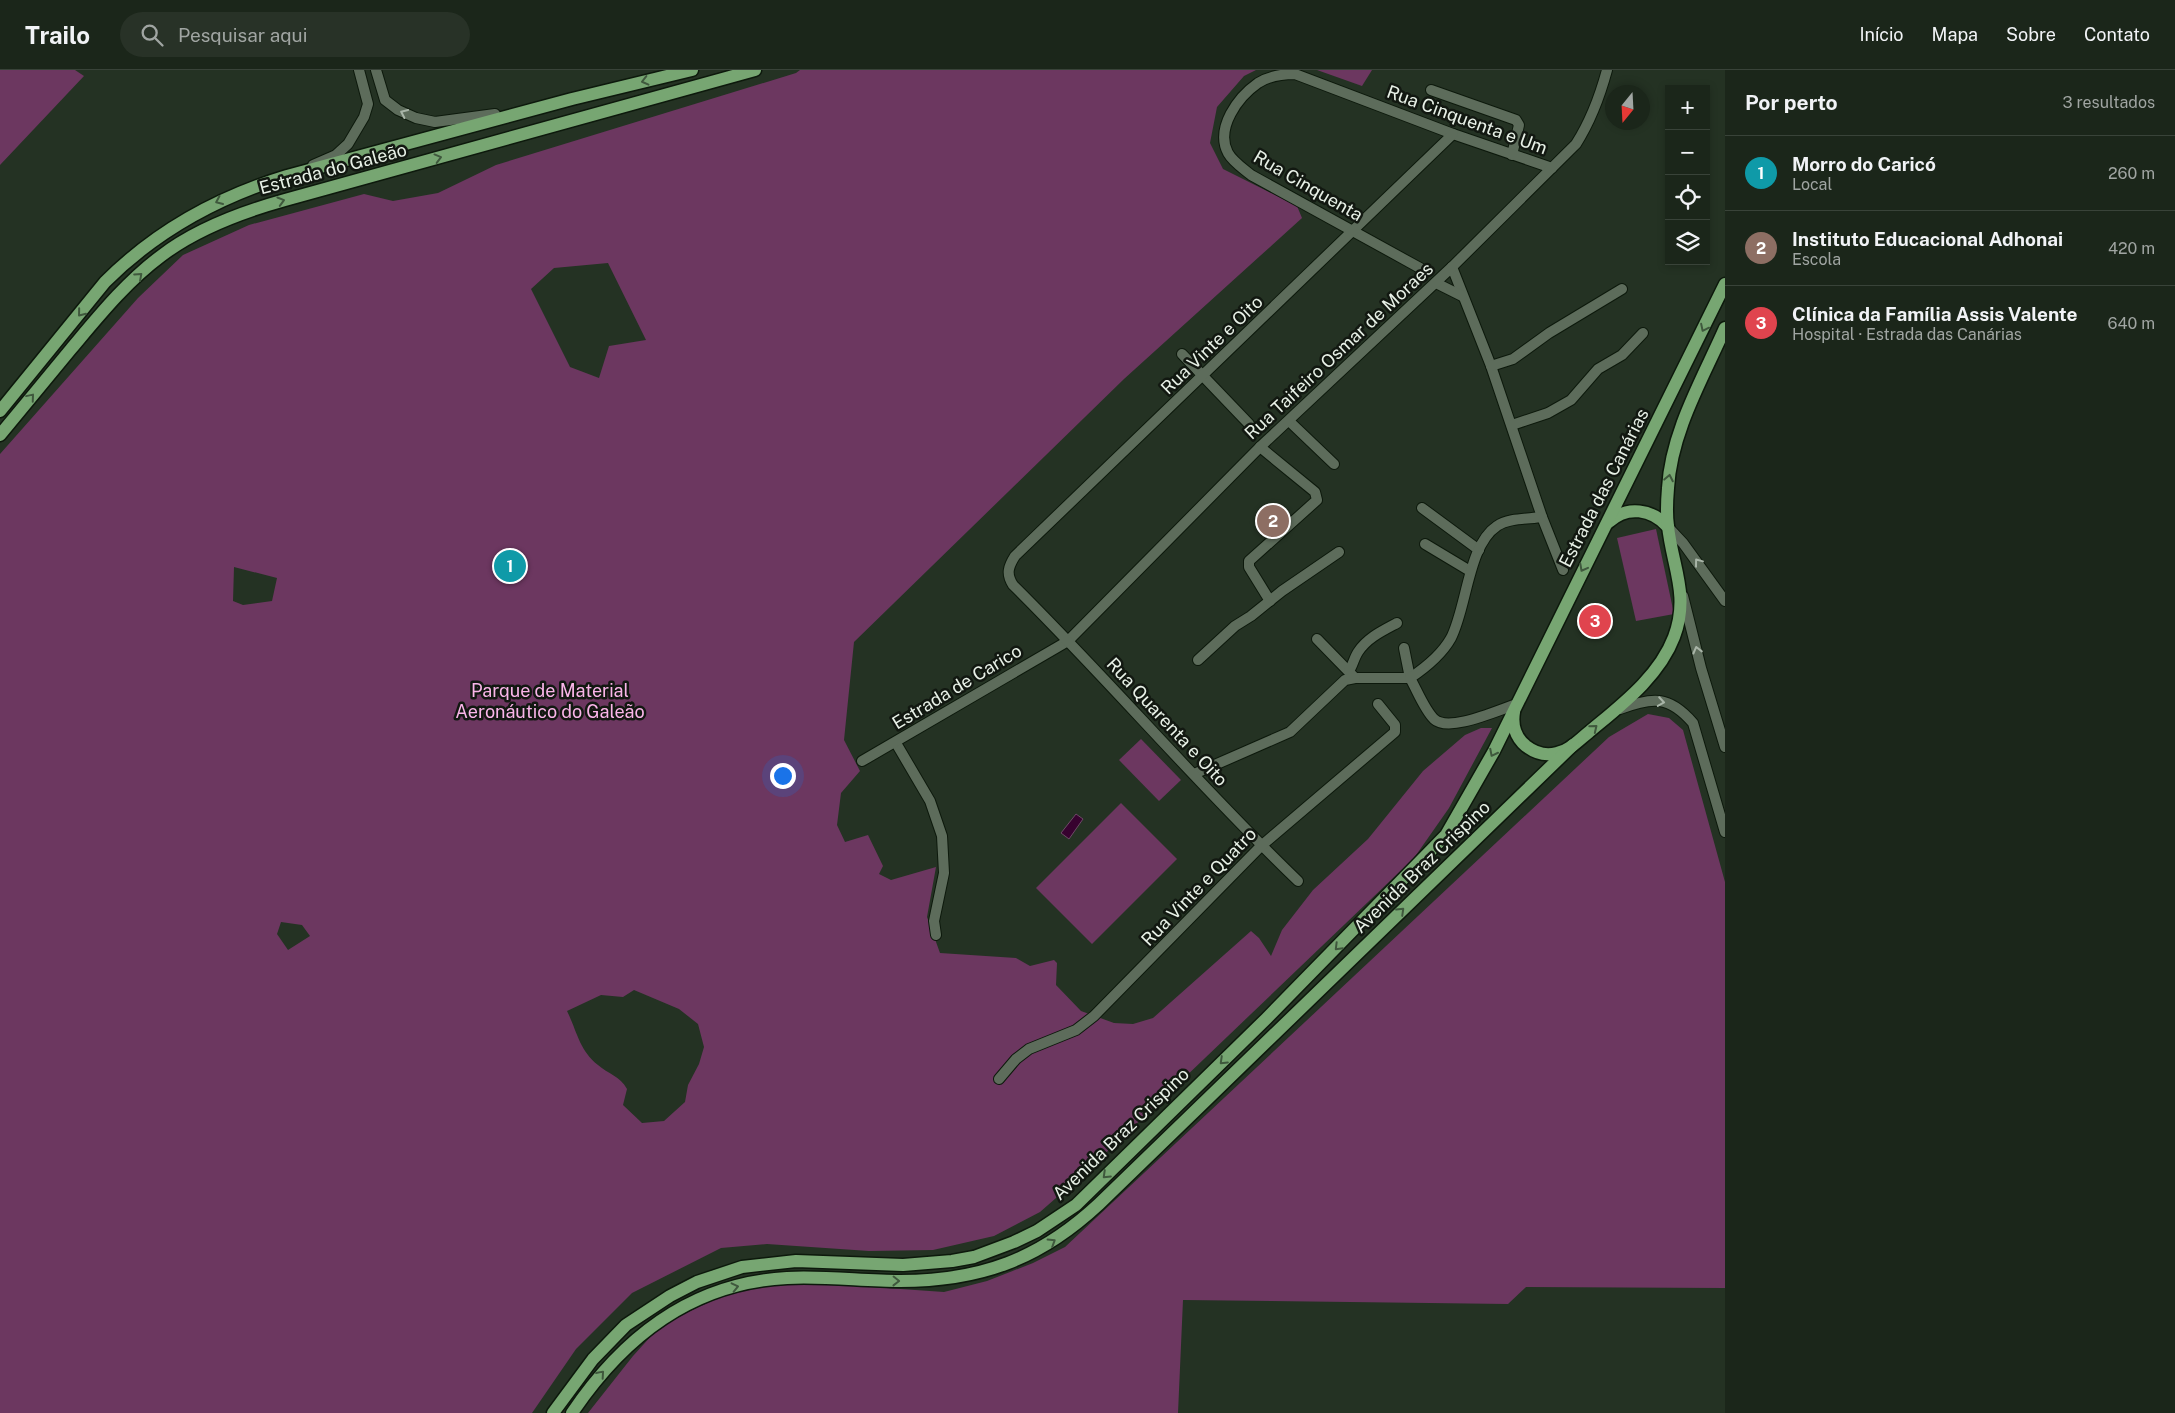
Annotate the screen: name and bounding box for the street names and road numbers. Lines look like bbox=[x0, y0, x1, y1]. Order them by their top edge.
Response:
street label: Rua Cinquenta e Um bbox=[1384, 81, 1550, 158]
street label: Estrada do Galeão bbox=[257, 139, 409, 198]
street label: Rua Cinquenta bbox=[1250, 146, 1367, 225]
street label: Rua Taifeiro Osmar de Moraes bbox=[1240, 258, 1437, 444]
street label: Rua Vinte e Oito bbox=[1157, 291, 1267, 398]
street label: Estrada das Canárias bbox=[1554, 405, 1653, 571]
street label: Estrada de Carico bbox=[888, 640, 1025, 733]
street label: Rua Quarenta e Oito bbox=[1102, 653, 1232, 790]
street label: Avenida Braz Crispino bbox=[1349, 796, 1494, 937]
street label: Rua Vinte e Quatro bbox=[1137, 823, 1260, 950]
street label: Avenida Braz Crispino bbox=[1048, 1063, 1193, 1204]

